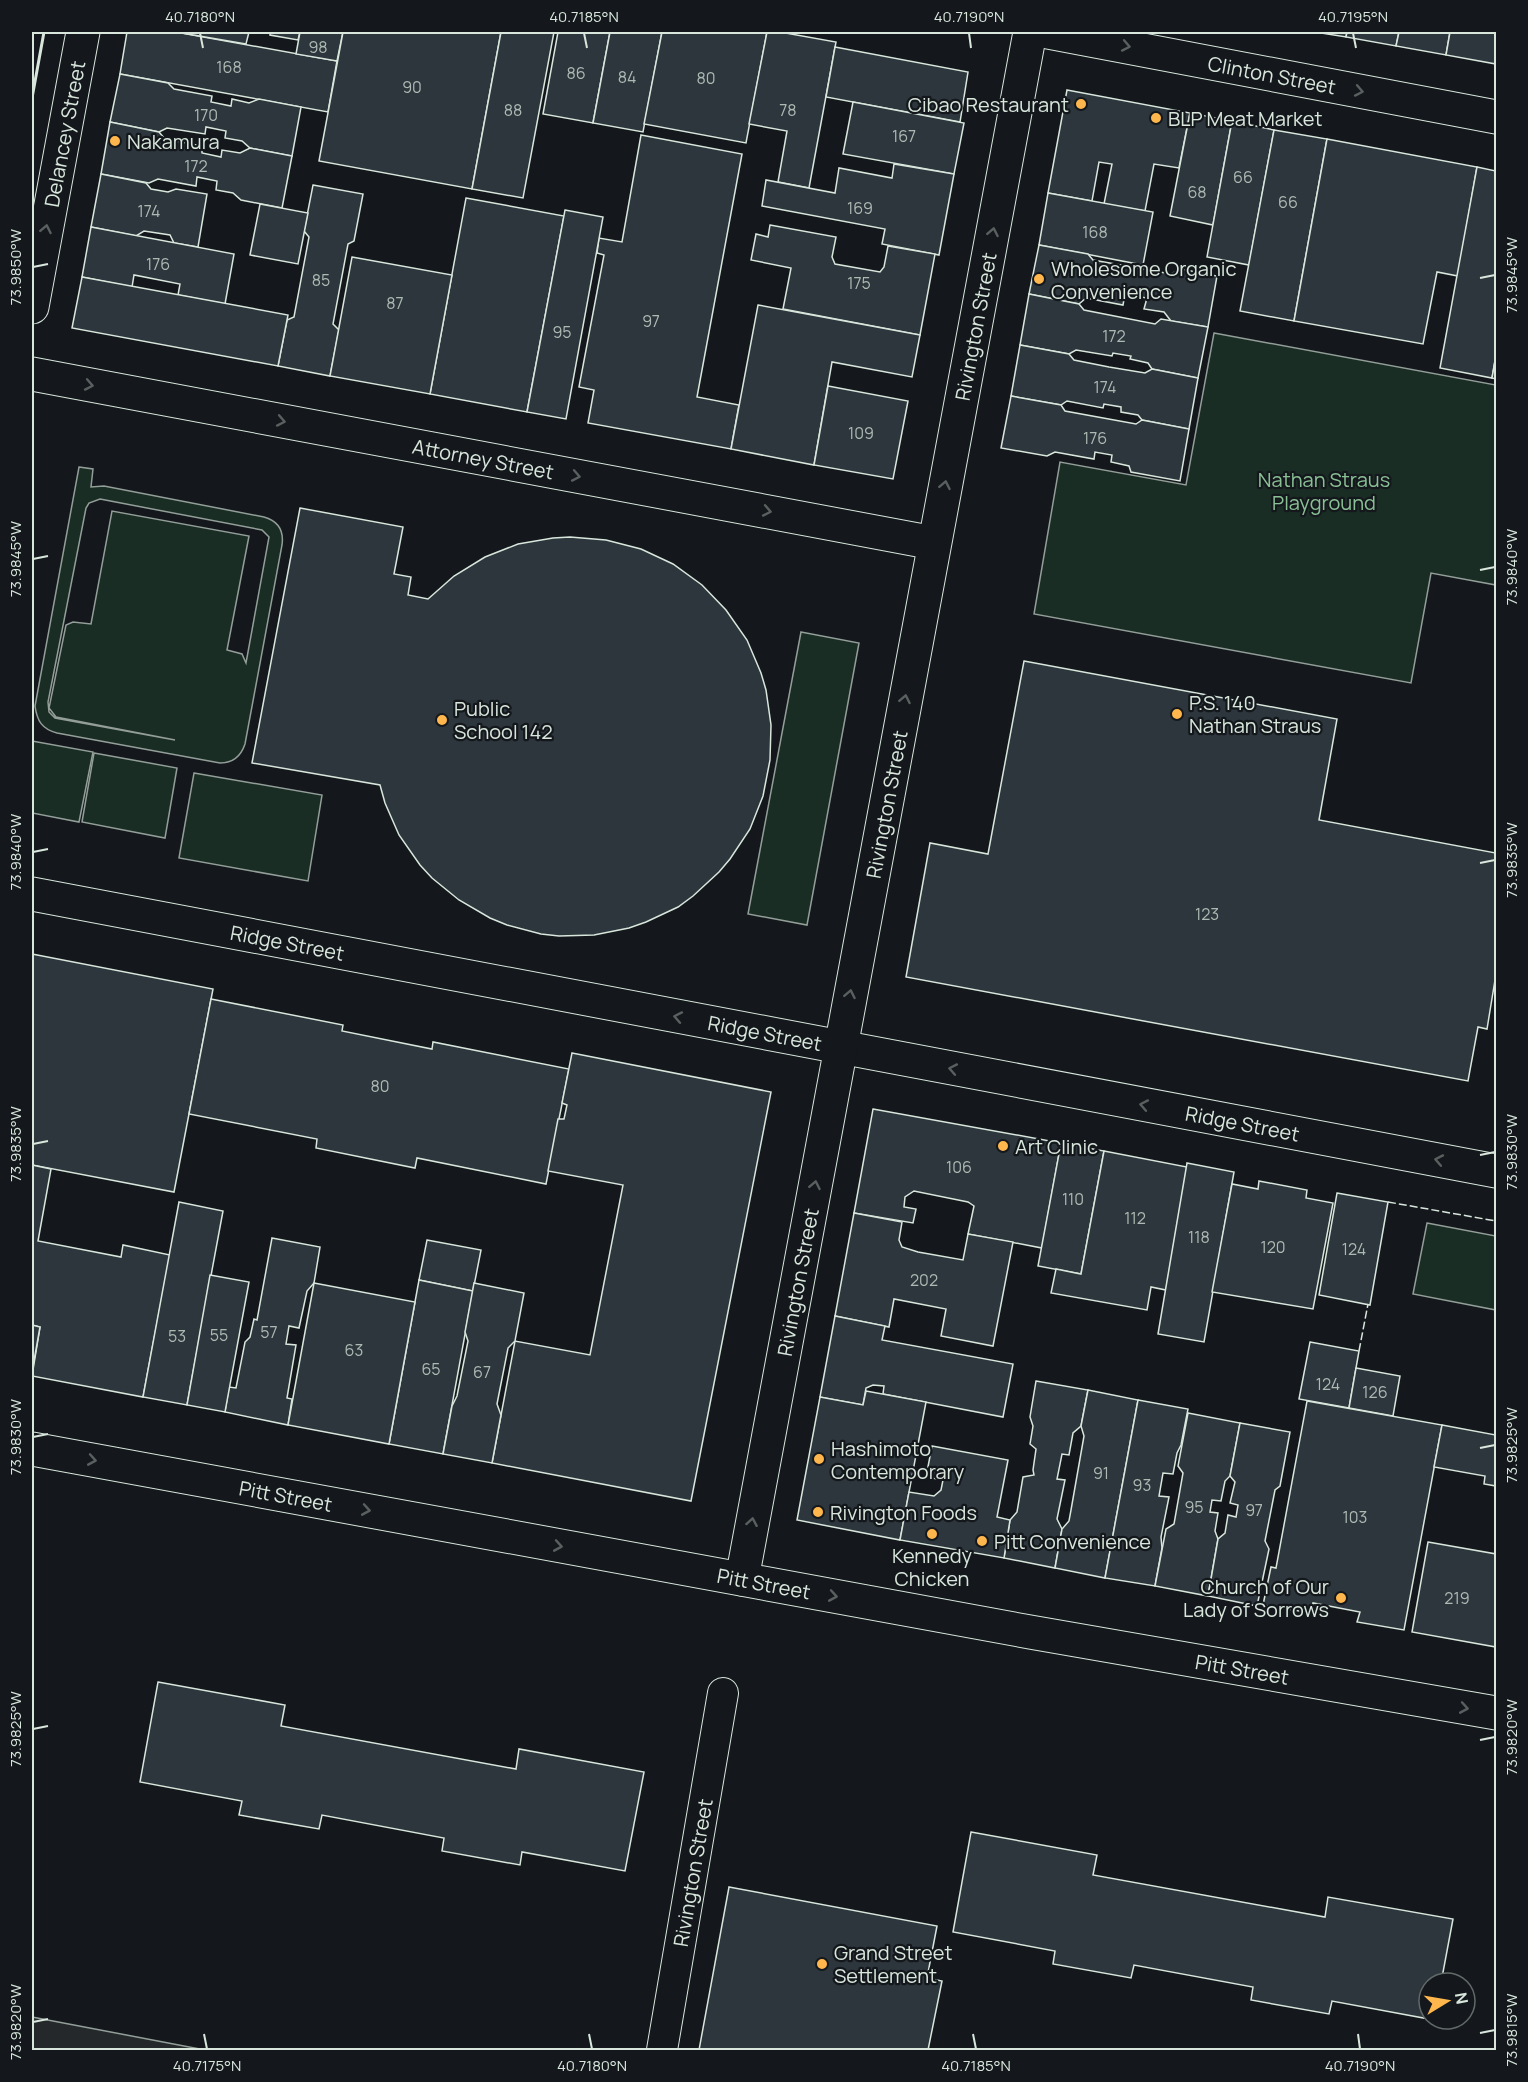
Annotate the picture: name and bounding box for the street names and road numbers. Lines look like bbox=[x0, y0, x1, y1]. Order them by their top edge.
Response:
street label: Clinton Street bbox=[1206, 49, 1338, 100]
street label: Delancey Street bbox=[37, 59, 91, 209]
street label: Rivington Street bbox=[948, 250, 1002, 403]
street label: Attorney Street bbox=[410, 432, 556, 485]
street label: Rivington Street bbox=[859, 728, 913, 881]
street label: Ridge Street bbox=[228, 918, 347, 966]
street label: Ridge Street bbox=[706, 1009, 824, 1057]
street label: Ridge Street bbox=[1183, 1099, 1302, 1147]
street label: Rivington Street bbox=[770, 1206, 824, 1358]
street label: Pitt Street bbox=[237, 1474, 335, 1517]
street label: Pitt Street bbox=[715, 1561, 813, 1605]
street label: Pitt Street bbox=[1193, 1647, 1291, 1690]
street label: Rivington Street bbox=[666, 1796, 718, 1949]

